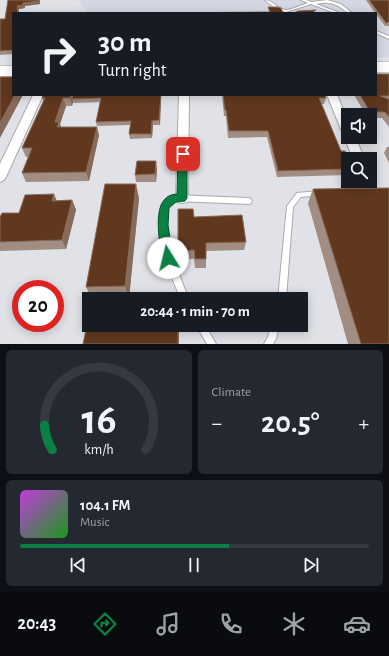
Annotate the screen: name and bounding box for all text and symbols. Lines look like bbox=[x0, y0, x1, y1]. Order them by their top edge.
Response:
icon: right bbox=[32, 28, 84, 80]
text: 30 m bbox=[98, 29, 151, 57]
text: Turn right bbox=[98, 62, 167, 80]
map controls bbox=[341, 108, 377, 188]
button: sound bbox=[341, 108, 377, 144]
pin bbox=[166, 137, 200, 171]
icon: arrive bbox=[172, 143, 194, 165]
button: search bbox=[341, 152, 377, 188]
position arrow bbox=[147, 237, 189, 279]
speed limit sign: 20 bbox=[12, 280, 64, 332]
text: 20:44 · 1 min · 70 m bbox=[140, 304, 250, 319]
text: Climate bbox=[212, 386, 251, 399]
text: 16 bbox=[81, 400, 116, 441]
text: 20.5° bbox=[261, 408, 319, 438]
text: − bbox=[212, 412, 222, 434]
text: + bbox=[358, 412, 369, 434]
text: km/h bbox=[84, 443, 113, 457]
text: 104.1 FM bbox=[80, 498, 131, 513]
text: Music bbox=[80, 516, 110, 529]
icon: previous bbox=[67, 554, 89, 576]
icon: pause bbox=[183, 554, 205, 576]
icon: next bbox=[300, 554, 322, 576]
icon: directions bbox=[91, 610, 119, 638]
icon: music bbox=[154, 610, 182, 638]
icon: phone bbox=[217, 610, 245, 638]
icon: climate bbox=[280, 610, 308, 638]
icon: car bbox=[343, 610, 371, 638]
text: 20:43 bbox=[18, 615, 56, 633]

